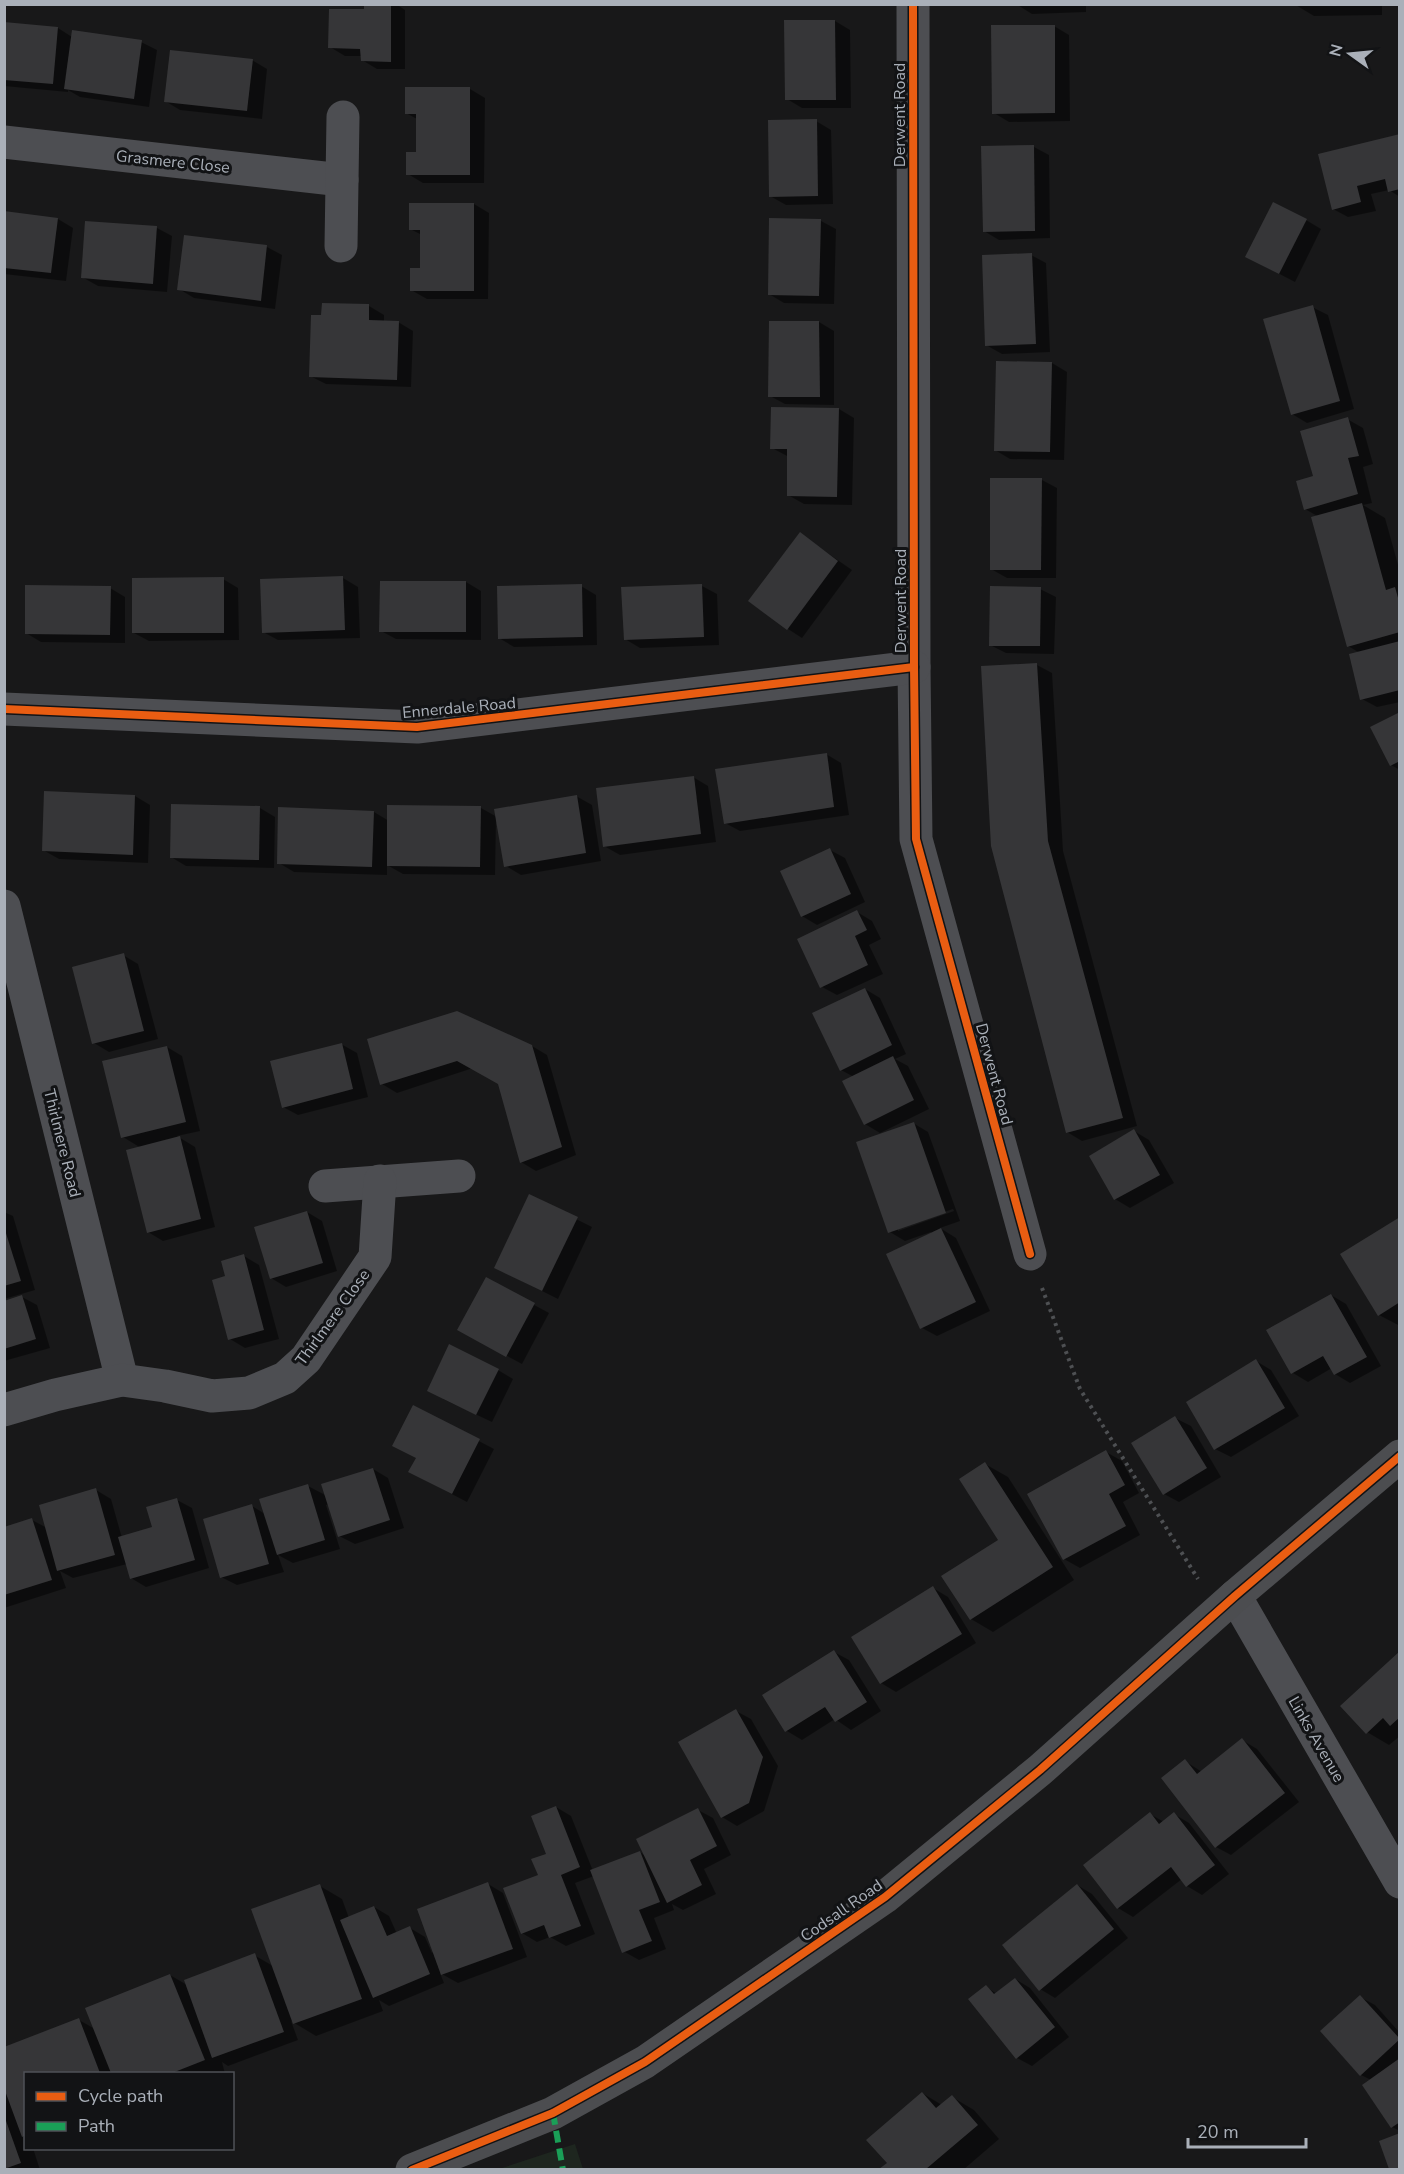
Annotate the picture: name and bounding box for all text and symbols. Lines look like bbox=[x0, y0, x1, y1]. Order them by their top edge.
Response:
north arrow bbox=[1320, 24, 1380, 84]
text: N bbox=[1324, 42, 1349, 59]
street label: Derwent Road bbox=[889, 63, 911, 167]
street label: Grasmere Close bbox=[115, 145, 231, 179]
street label: Derwent Road bbox=[890, 549, 912, 653]
street label: Ennerdale Road bbox=[401, 692, 517, 724]
street label: Derwent Road bbox=[970, 1021, 1018, 1128]
street label: Thirlmere Road bbox=[38, 1087, 86, 1200]
street label: Thirlmere Close bbox=[290, 1265, 375, 1370]
street label: Links Avenue bbox=[1283, 1693, 1350, 1786]
street label: Codsall Road bbox=[796, 1874, 887, 1947]
legend bbox=[24, 2072, 234, 2150]
text: Cycle path bbox=[78, 2084, 163, 2108]
scale bar bbox=[1188, 2111, 1306, 2149]
text: Path bbox=[78, 2114, 115, 2138]
text: 20 m bbox=[1197, 2120, 1239, 2144]

